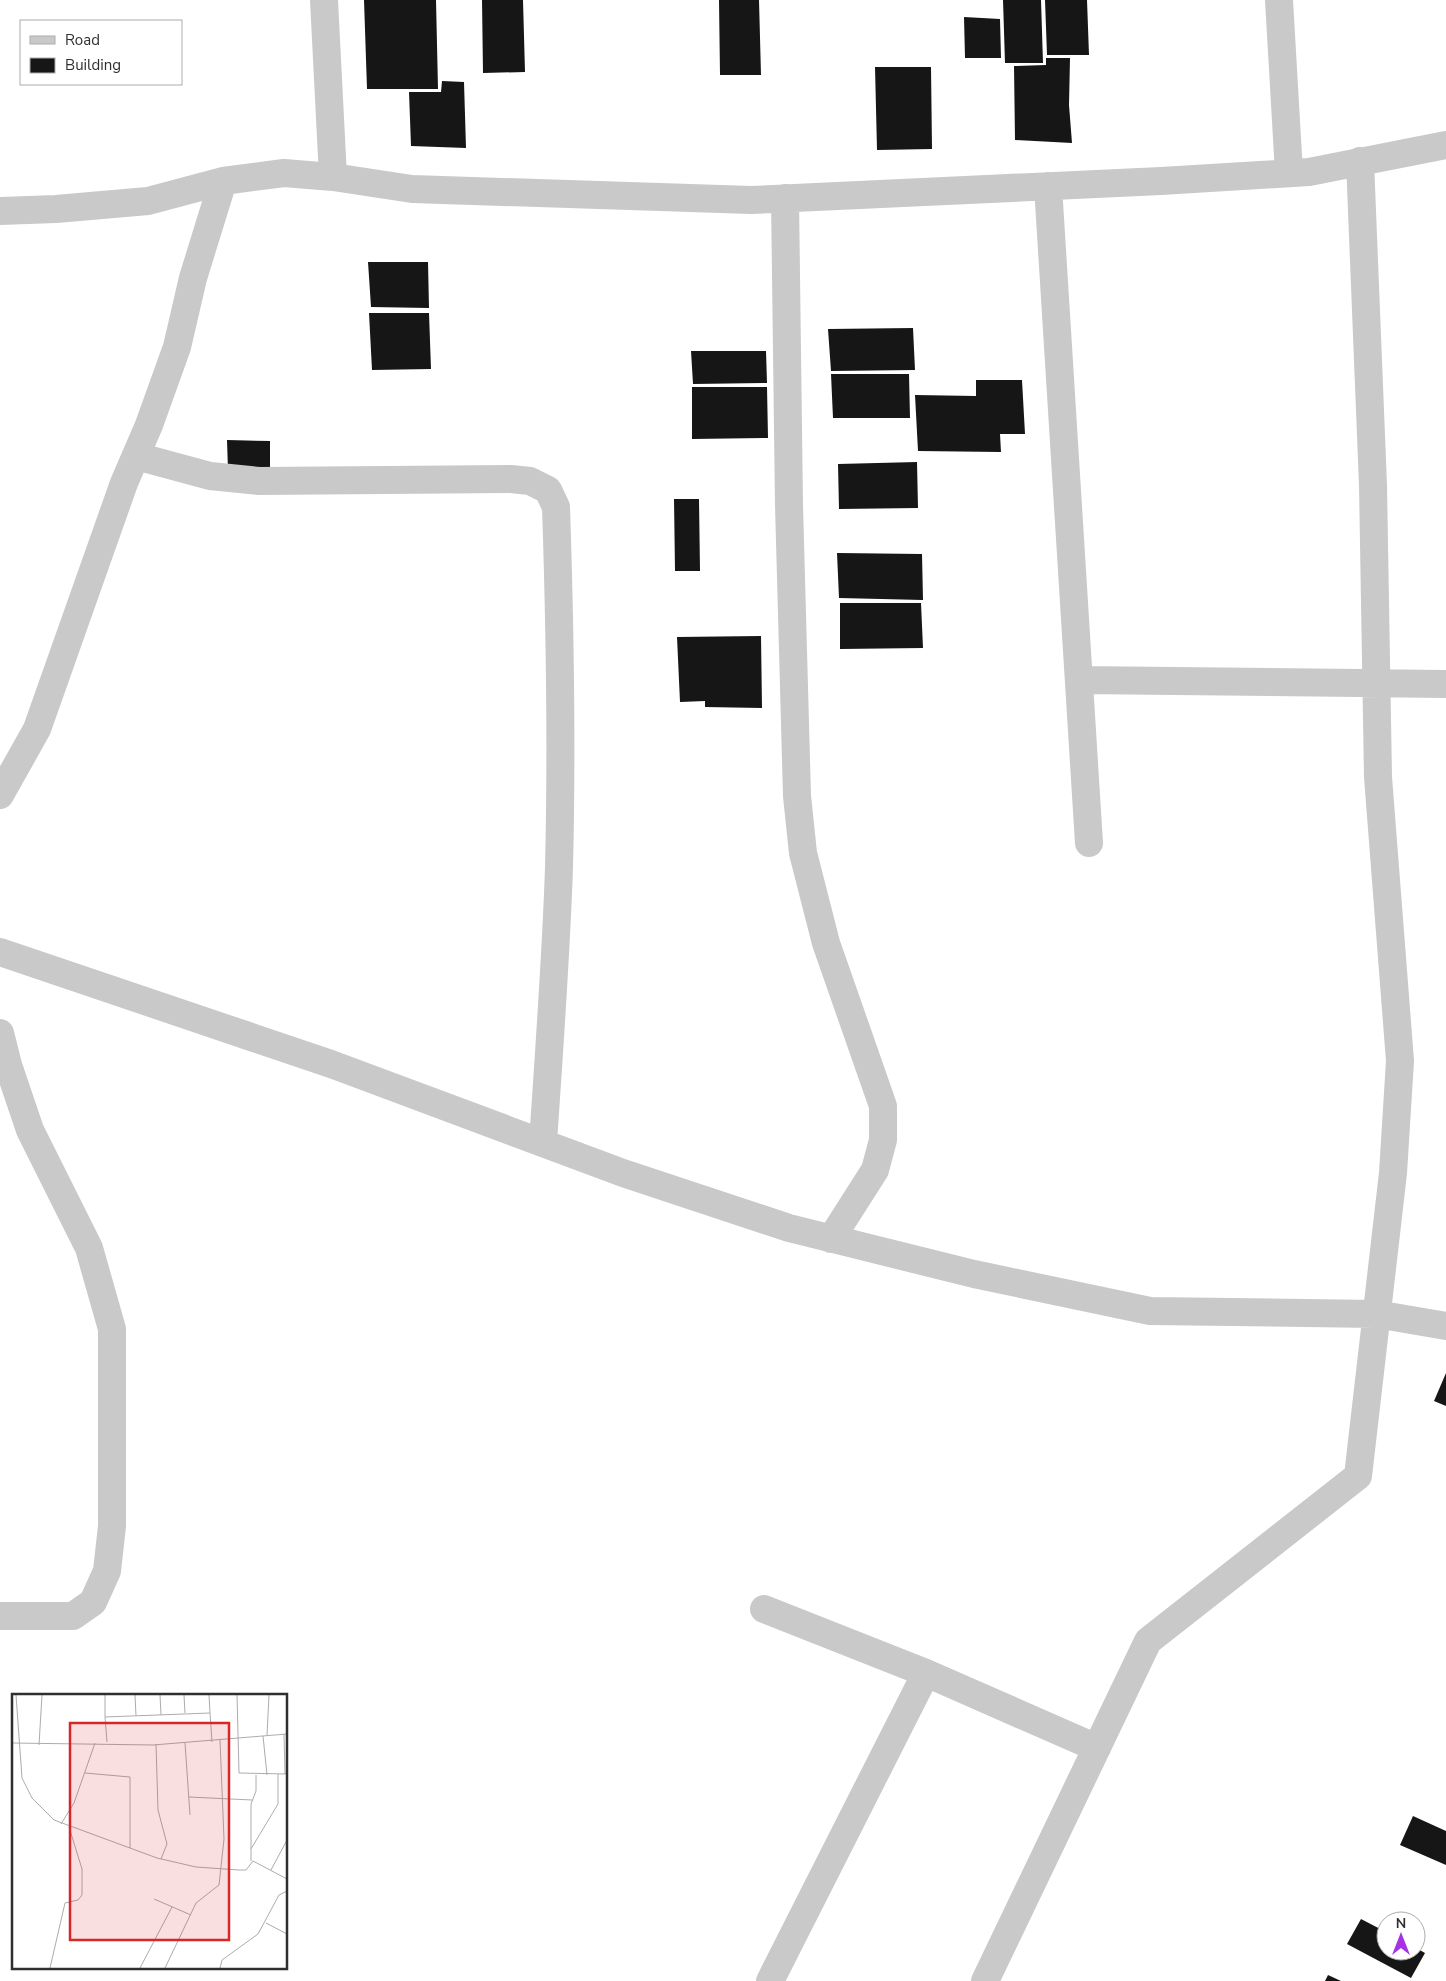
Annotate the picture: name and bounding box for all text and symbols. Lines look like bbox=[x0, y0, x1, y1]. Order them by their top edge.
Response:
legend bbox=[20, 20, 182, 85]
text: Road bbox=[65, 30, 100, 50]
text: Building bbox=[65, 55, 121, 75]
inset map bbox=[12, 1694, 288, 1968]
north arrow bbox=[1376, 1911, 1426, 1961]
text: N bbox=[1396, 1914, 1406, 1933]

